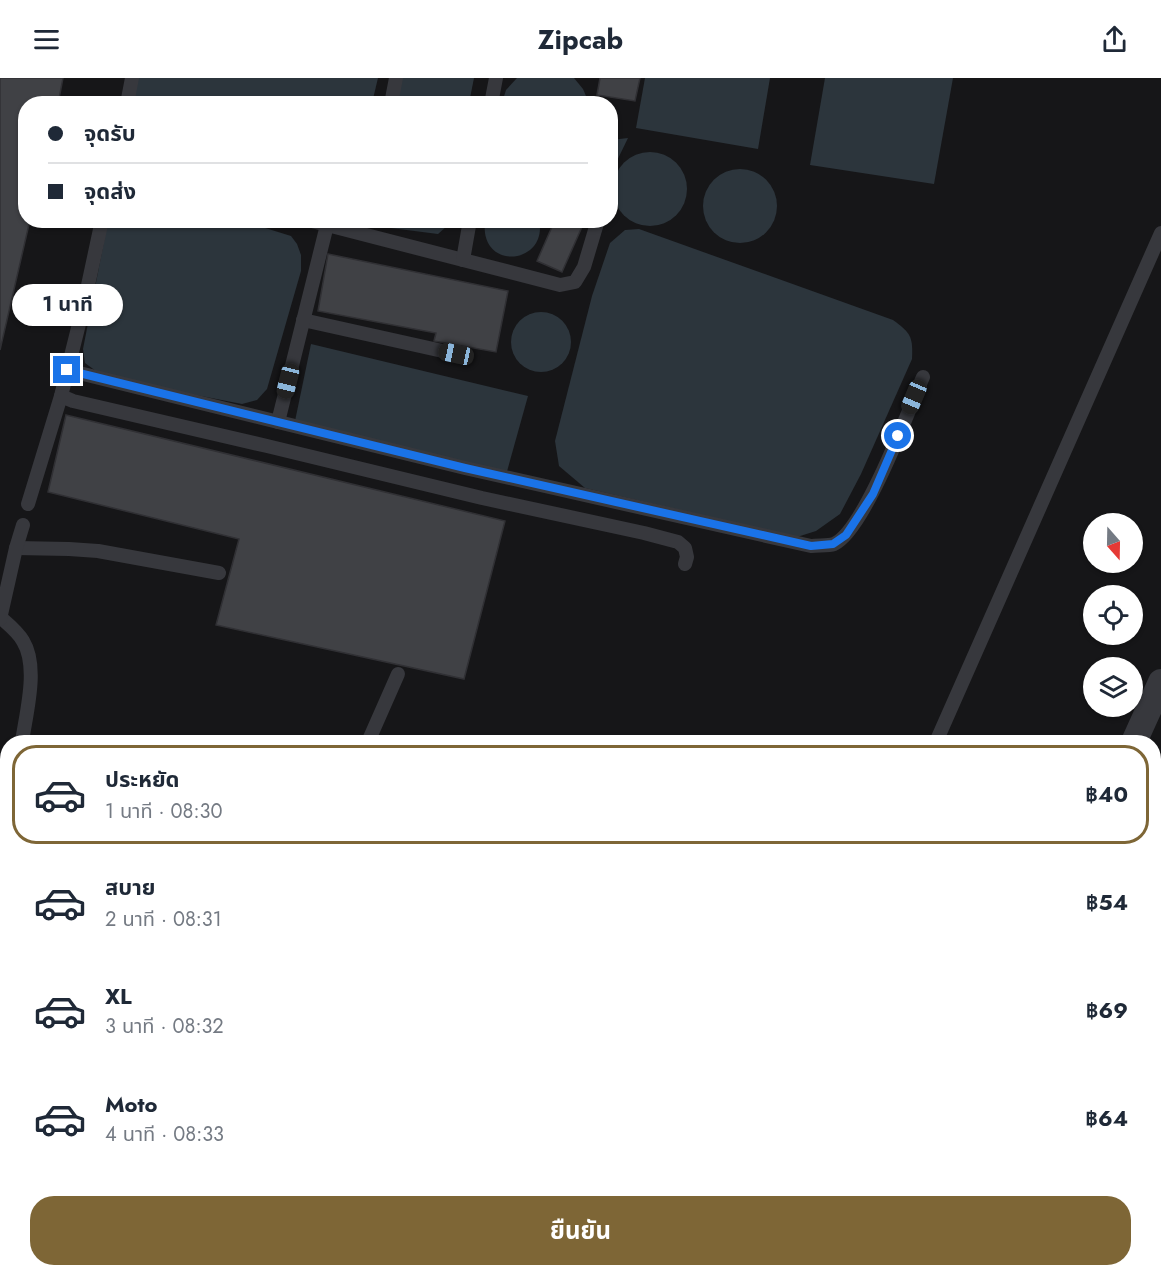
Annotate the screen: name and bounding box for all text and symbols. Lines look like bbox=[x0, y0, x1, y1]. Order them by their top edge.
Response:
text: Zipcab bbox=[538, 20, 623, 59]
icon: menu bbox=[30, 23, 63, 56]
icon: share bbox=[1098, 23, 1131, 56]
text: จุดรับ bbox=[84, 117, 136, 149]
text: จุดส่ง bbox=[84, 175, 136, 207]
callout: 1 นาที bbox=[11, 283, 122, 325]
text: 1 นาที bbox=[42, 290, 93, 319]
car bbox=[437, 341, 475, 367]
route end bbox=[53, 356, 80, 383]
car bbox=[275, 361, 301, 401]
car bbox=[899, 377, 929, 417]
route start bbox=[884, 422, 911, 449]
north arrow bbox=[1083, 513, 1143, 573]
map controls bbox=[1083, 513, 1143, 717]
button: locate bbox=[1083, 585, 1143, 645]
button: layers bbox=[1083, 657, 1143, 717]
text: ประหยัด bbox=[105, 763, 180, 795]
icon: car bbox=[33, 768, 87, 822]
text: ฿40 bbox=[1085, 778, 1128, 810]
text: 1 นาที · 08:30 bbox=[105, 797, 222, 826]
text: สบาย bbox=[105, 871, 155, 903]
icon: car bbox=[33, 876, 87, 930]
text: ฿54 bbox=[1086, 886, 1128, 918]
text: 2 นาที · 08:31 bbox=[105, 905, 222, 934]
text: XL bbox=[105, 980, 132, 1012]
icon: car bbox=[33, 984, 87, 1038]
text: ฿69 bbox=[1086, 994, 1128, 1026]
text: 3 นาที · 08:32 bbox=[105, 1012, 224, 1041]
text: Moto bbox=[105, 1088, 158, 1120]
icon: car bbox=[33, 1092, 87, 1146]
text: ฿64 bbox=[1085, 1102, 1128, 1134]
text: 4 นาที · 08:33 bbox=[105, 1120, 224, 1149]
button: ยืนยัน bbox=[30, 1196, 1131, 1265]

